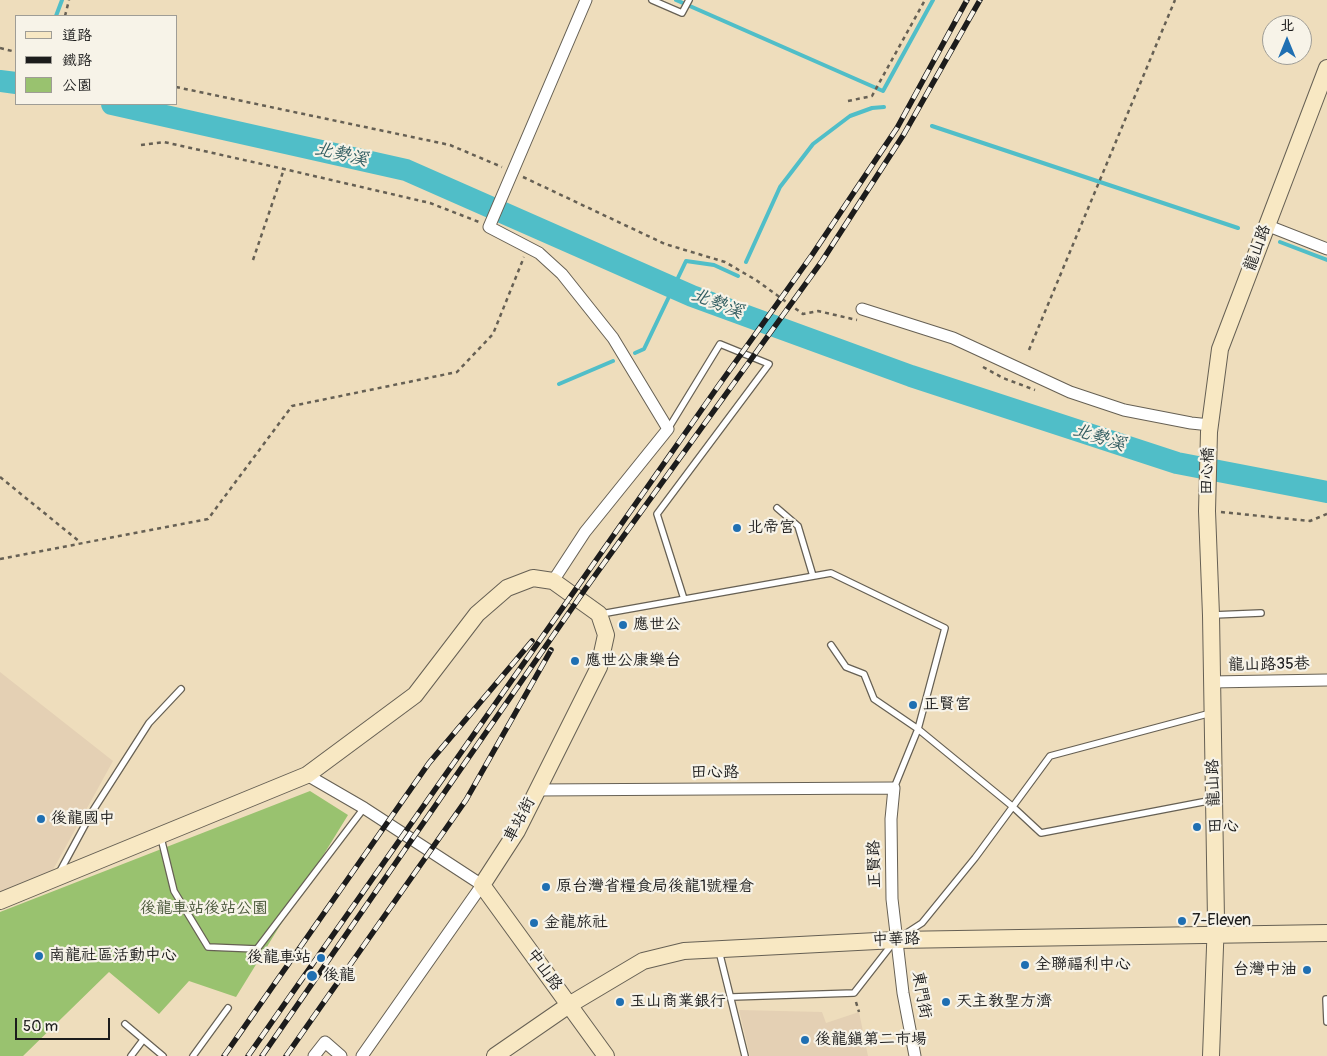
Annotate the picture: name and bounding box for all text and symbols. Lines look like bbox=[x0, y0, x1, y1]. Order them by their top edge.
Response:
legend bbox=[15, 15, 178, 105]
north arrow bbox=[1262, 15, 1312, 65]
text: 北 bbox=[1280, 17, 1294, 34]
text: 道路 bbox=[62, 26, 92, 45]
text: 鐵路 bbox=[62, 51, 92, 70]
text: 公園 bbox=[62, 76, 92, 95]
water label: 北勢溪 bbox=[312, 138, 370, 172]
street label: 龍山路 bbox=[1241, 222, 1275, 274]
water label: 北勢溪 bbox=[688, 284, 746, 324]
water label: 北勢溪 bbox=[1070, 419, 1128, 457]
street label: 田心橋 bbox=[1198, 447, 1218, 495]
place label: 北帝宮 bbox=[747, 518, 795, 538]
marker: 北帝宮 bbox=[731, 522, 743, 534]
place label: 應世公 bbox=[633, 615, 681, 635]
marker: 應世公 bbox=[617, 619, 629, 631]
place label: 應世公康樂台 bbox=[585, 651, 681, 671]
marker: 應世公康樂台 bbox=[569, 655, 581, 667]
street label: 龍山路35巷 bbox=[1228, 655, 1310, 675]
place label: 正賢宮 bbox=[923, 695, 971, 715]
marker: 正賢宮 bbox=[907, 699, 919, 711]
street label: 龍山路 bbox=[1204, 759, 1224, 807]
street label: 田心路 bbox=[691, 763, 739, 783]
street label: 車站街 bbox=[500, 794, 540, 846]
place label: 後龍國中 bbox=[51, 809, 115, 829]
marker: 後龍國中 bbox=[35, 813, 47, 825]
place label: 田心 bbox=[1207, 817, 1239, 837]
marker: 田心 bbox=[1191, 821, 1203, 833]
street label: 正賢路 bbox=[865, 840, 885, 888]
place label: 原台灣省糧食局後龍1號糧倉 bbox=[556, 877, 754, 897]
marker: 原台灣省糧食局後龍1號糧倉 bbox=[540, 881, 552, 893]
park label: 後龍車站後站公園 bbox=[140, 899, 268, 919]
place label: 7-Eleven bbox=[1192, 911, 1251, 931]
place label: 金龍旅社 bbox=[544, 913, 608, 933]
marker: 7-Eleven bbox=[1176, 915, 1188, 927]
marker: 金龍旅社 bbox=[528, 917, 540, 929]
street label: 中華路 bbox=[872, 930, 920, 950]
street label: 中山路 bbox=[522, 945, 566, 995]
place label: 南龍社區活動中心 bbox=[49, 946, 177, 966]
place label: 後龍車站 bbox=[247, 948, 311, 968]
marker: 南龍社區活動中心 bbox=[33, 950, 45, 962]
marker: 後龍車站 bbox=[315, 952, 327, 964]
place label: 全聯福利中心 bbox=[1035, 955, 1131, 975]
marker: 全聯福利中心 bbox=[1019, 959, 1031, 971]
place label: 台灣中油 bbox=[1233, 960, 1297, 980]
marker: 台灣中油 bbox=[1301, 964, 1313, 976]
place label: 後龍 bbox=[323, 966, 355, 986]
marker: 後龍 bbox=[305, 969, 319, 983]
street label: 東門街 bbox=[907, 970, 935, 1020]
place label: 玉山商業銀行 bbox=[630, 992, 726, 1012]
place label: 天主教聖方濟 bbox=[956, 992, 1052, 1012]
marker: 玉山商業銀行 bbox=[614, 996, 626, 1008]
marker: 天主教聖方濟 bbox=[940, 996, 952, 1008]
scale bar bbox=[18, 1008, 112, 1040]
text: 50 m bbox=[23, 1017, 58, 1036]
place label: 後龍鎮第二市場 bbox=[815, 1030, 927, 1050]
marker: 後龍鎮第二市場 bbox=[799, 1034, 811, 1046]

